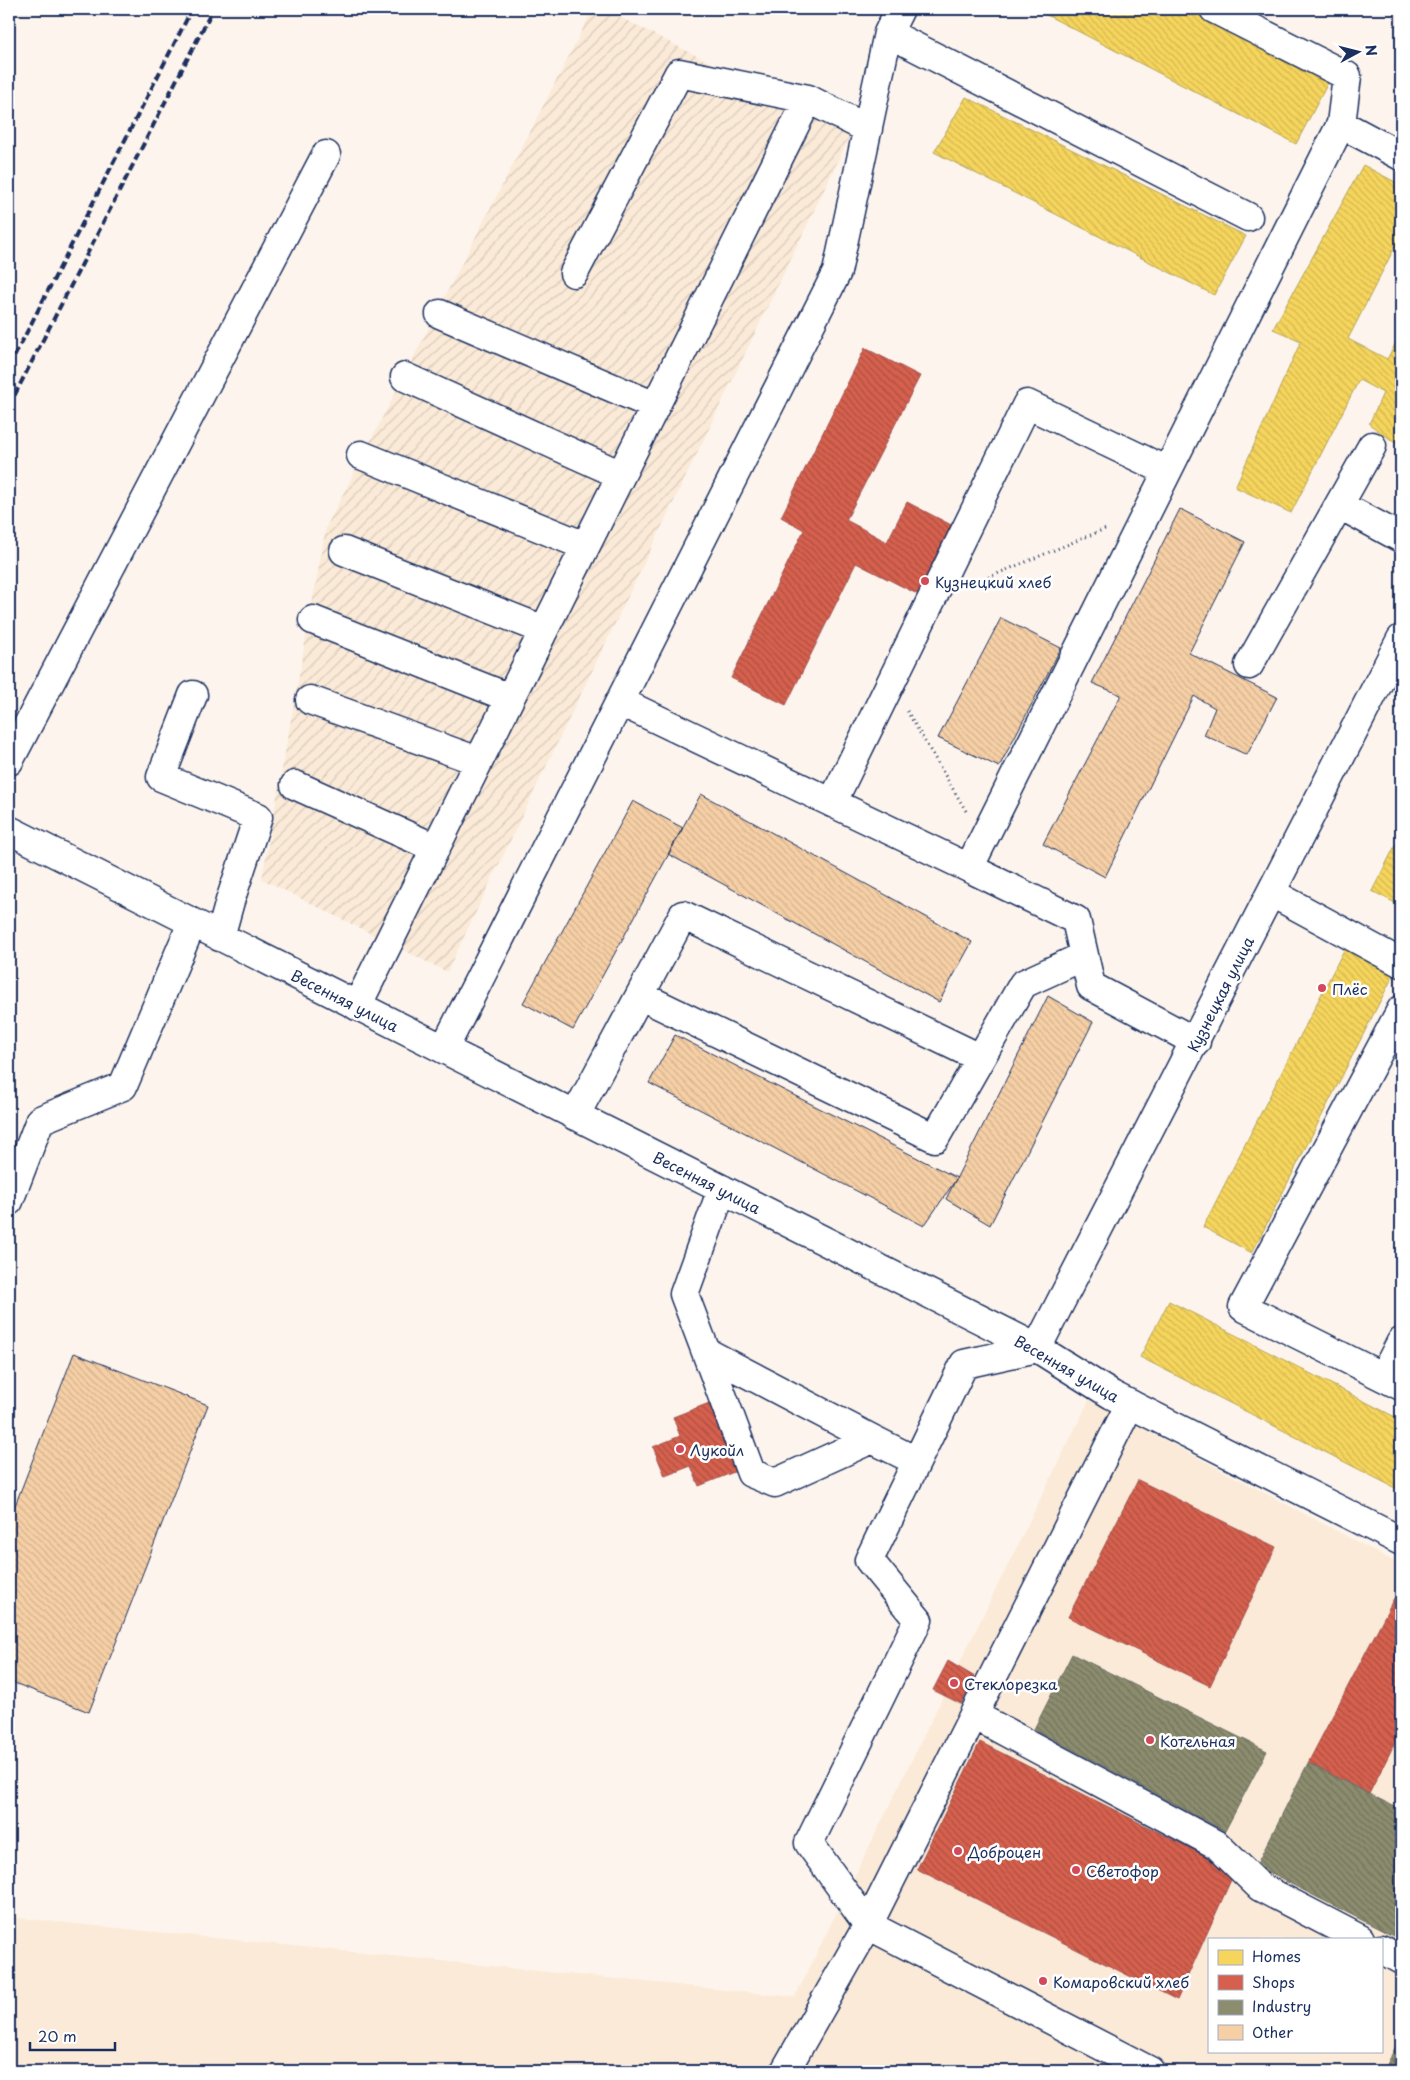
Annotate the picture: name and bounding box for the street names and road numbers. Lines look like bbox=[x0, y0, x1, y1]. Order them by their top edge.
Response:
street label: Кузнецкая улица bbox=[1181, 932, 1259, 1056]
street label: Весенняя улица bbox=[287, 963, 403, 1037]
street label: Весенняя улица bbox=[649, 1145, 765, 1219]
street label: Весенняя улица bbox=[1010, 1329, 1124, 1408]

